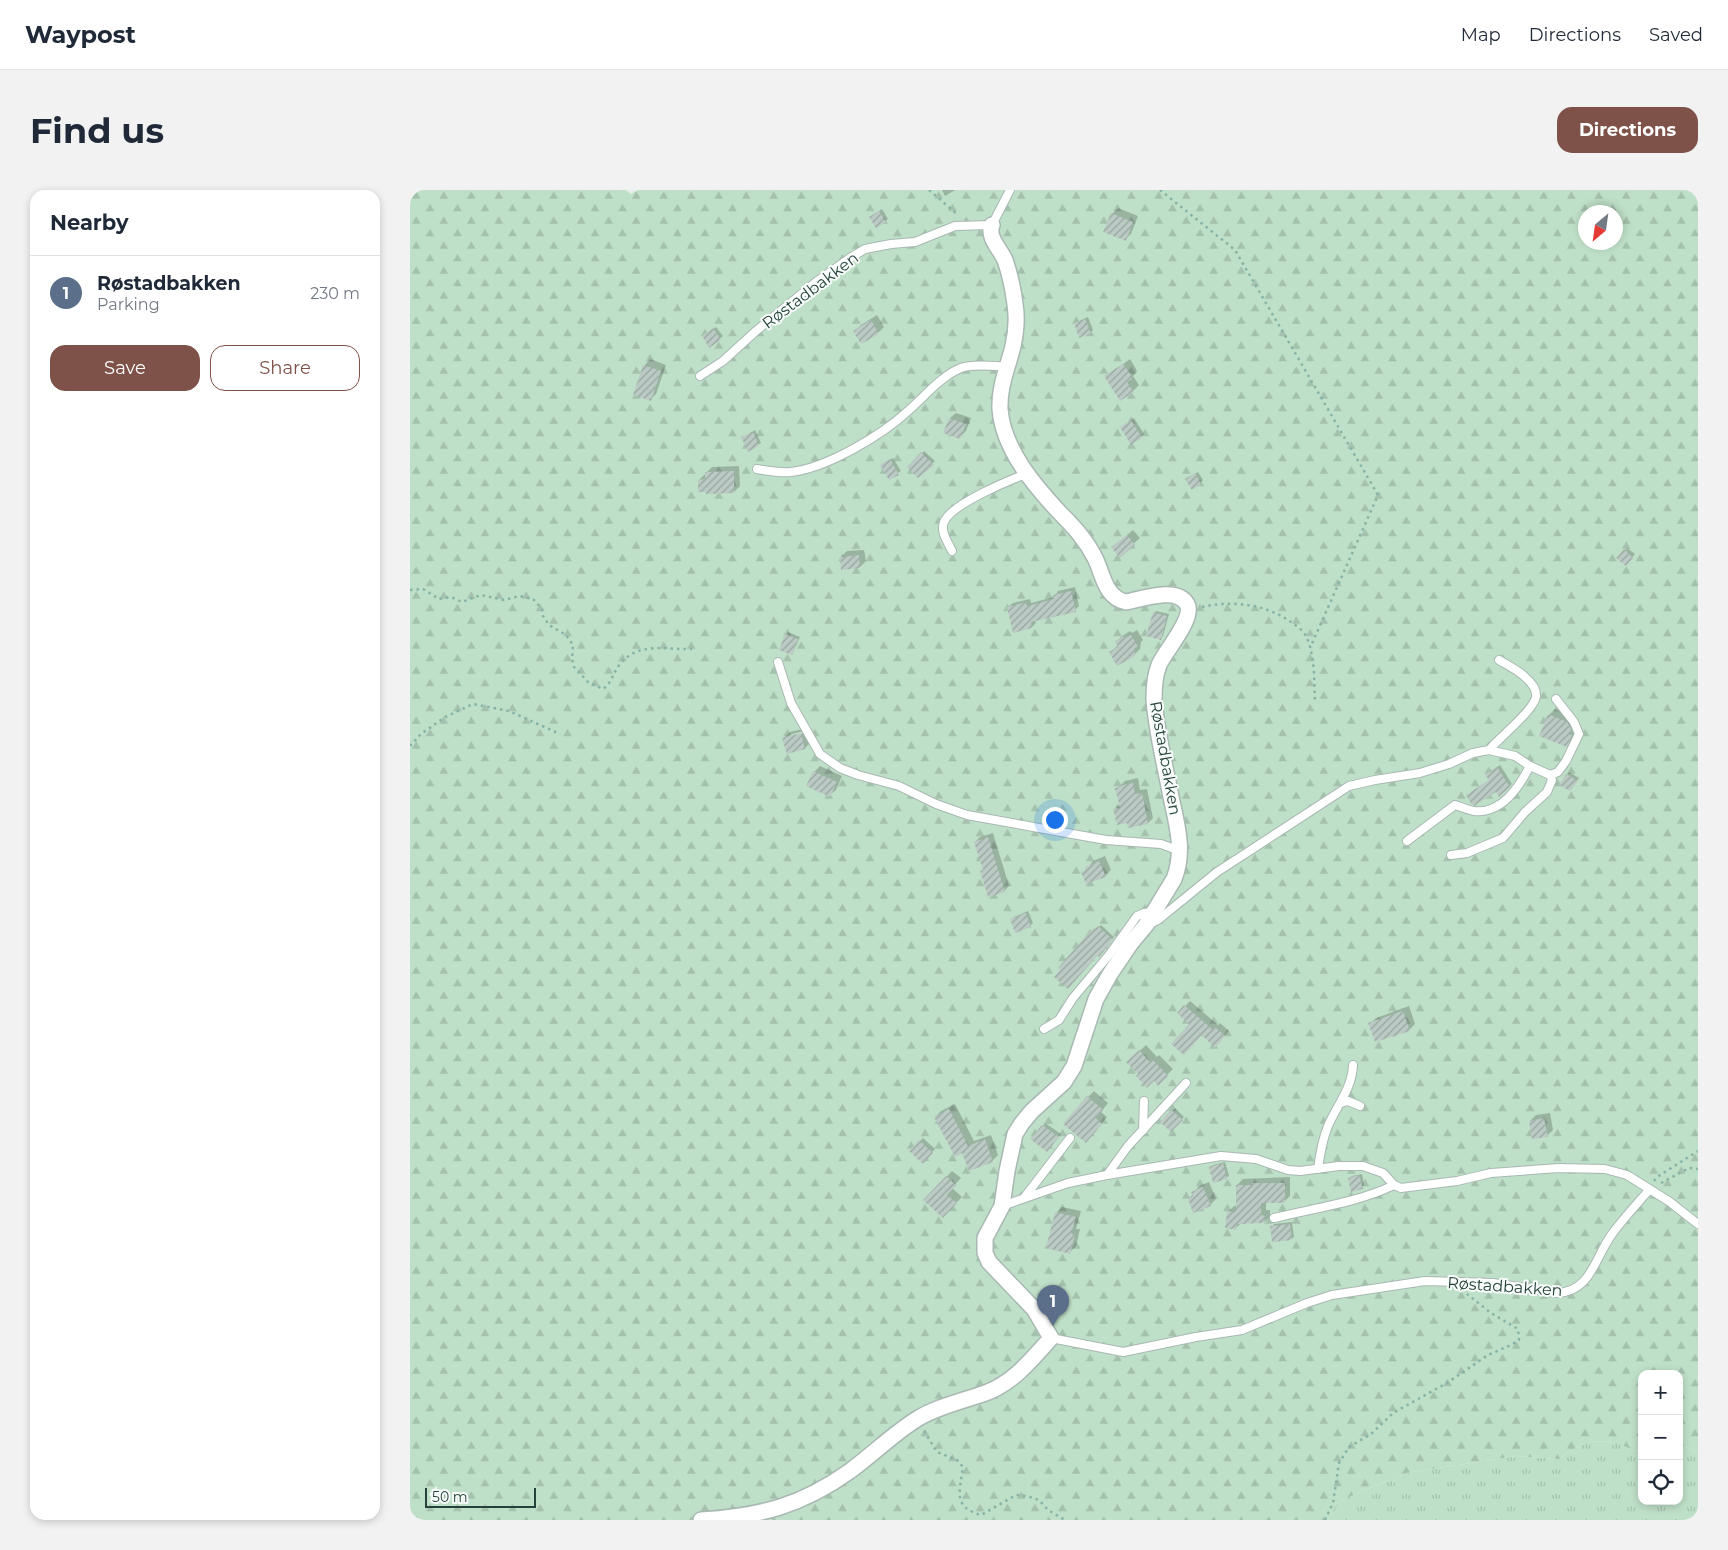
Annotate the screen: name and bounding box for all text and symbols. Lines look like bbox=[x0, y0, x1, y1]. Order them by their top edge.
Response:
text: Waypost bbox=[25, 20, 136, 49]
text: Map bbox=[1461, 24, 1501, 46]
text: Directions bbox=[1529, 24, 1621, 46]
text: Saved bbox=[1649, 24, 1703, 46]
button: Directions bbox=[1557, 107, 1698, 153]
text: Find us bbox=[30, 109, 164, 152]
north arrow bbox=[1578, 205, 1623, 250]
text: Nearby bbox=[50, 210, 129, 235]
street label: Røstadbakken bbox=[759, 248, 862, 333]
text: Røstadbakken bbox=[97, 272, 241, 295]
text: 1 bbox=[63, 284, 69, 303]
text: 230 m bbox=[310, 284, 360, 303]
text: Parking bbox=[97, 295, 160, 314]
button: Save bbox=[50, 345, 200, 391]
button: Share bbox=[210, 345, 360, 391]
street label: Røstadbakken bbox=[1146, 700, 1185, 817]
your location bbox=[1042, 807, 1068, 833]
street label: Røstadbakken bbox=[1447, 1273, 1563, 1300]
pin: 1 bbox=[1037, 1285, 1069, 1326]
map controls bbox=[1638, 1370, 1683, 1505]
button: + bbox=[1638, 1370, 1683, 1415]
button: − bbox=[1638, 1415, 1683, 1460]
button: locate bbox=[1638, 1460, 1683, 1505]
scale bar bbox=[425, 1485, 536, 1508]
text: 50 m bbox=[432, 1488, 468, 1506]

